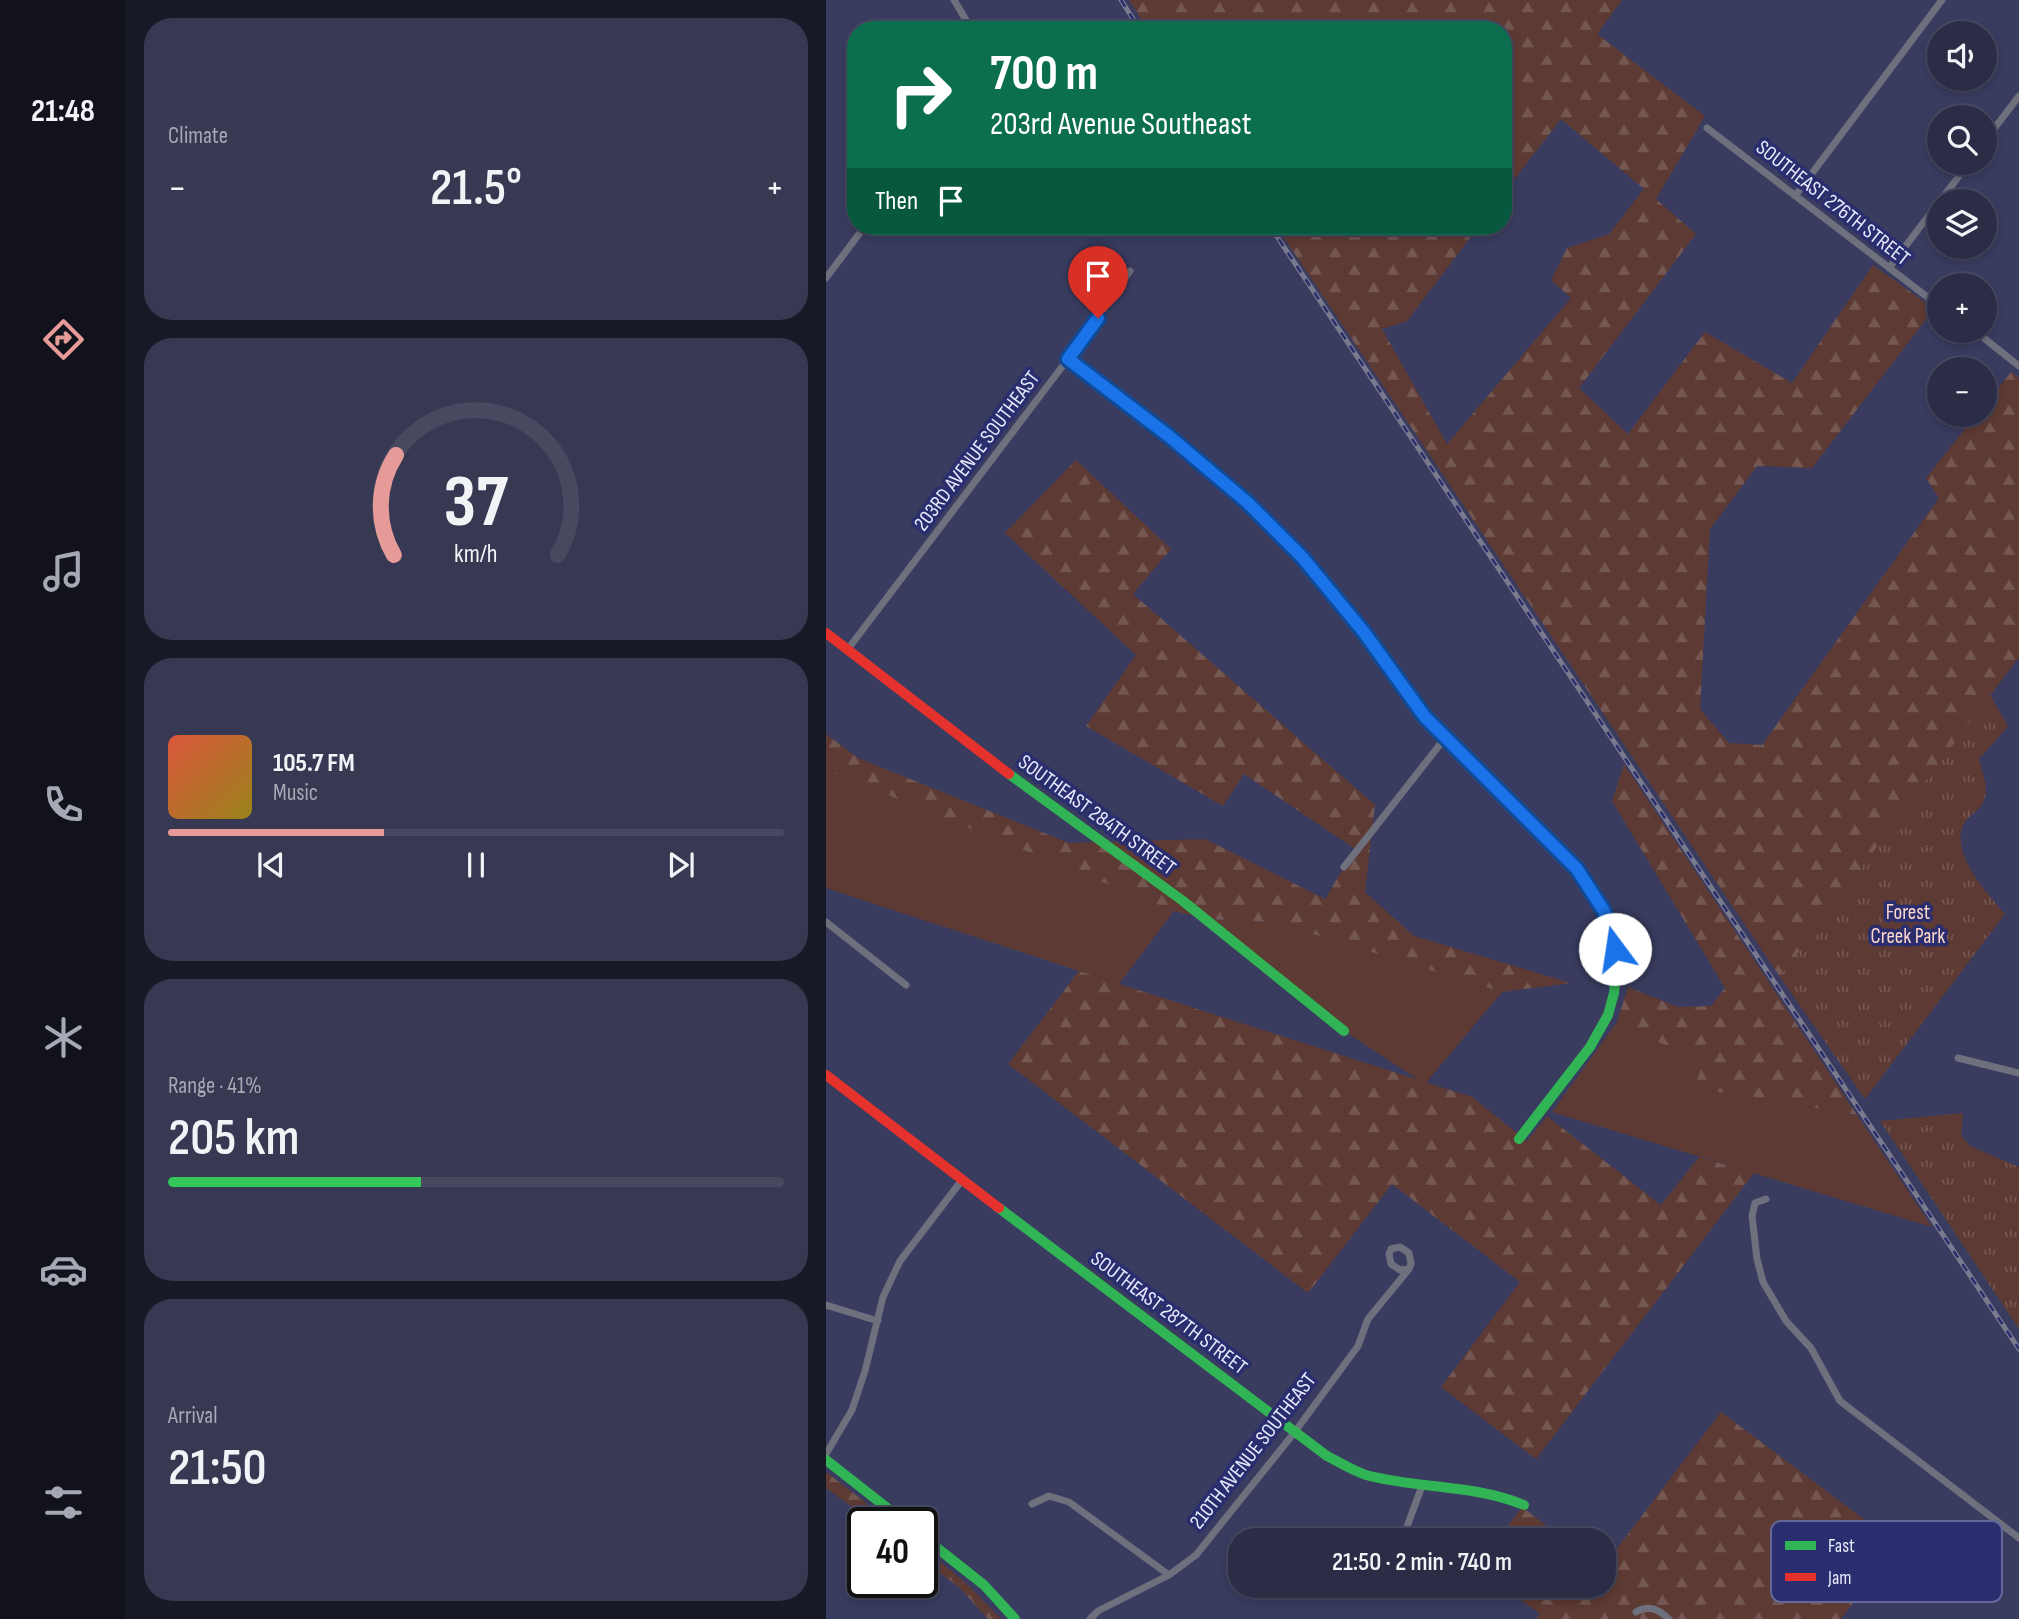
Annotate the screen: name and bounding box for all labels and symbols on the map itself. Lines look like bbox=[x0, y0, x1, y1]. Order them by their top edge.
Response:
street label: SOUTHEAST 276TH STREET bbox=[1751, 135, 1915, 271]
pin bbox=[1068, 246, 1128, 318]
street label: 203RD AVENUE SOUTHEAST bbox=[909, 366, 1045, 536]
street label: SOUTHEAST 284TH STREET bbox=[1013, 749, 1181, 881]
park label: Forest Creek Park bbox=[1871, 900, 1945, 949]
position arrow bbox=[1578, 912, 1652, 986]
street label: SOUTHEAST 287TH STREET bbox=[1086, 1246, 1252, 1380]
street label: 210TH AVENUE SOUTHEAST bbox=[1184, 1368, 1322, 1534]
speed limit sign: 40 bbox=[847, 1507, 938, 1598]
legend bbox=[1771, 1521, 2002, 1602]
text: Fast bbox=[1828, 1535, 1855, 1558]
text: Jam bbox=[1827, 1567, 1851, 1590]

